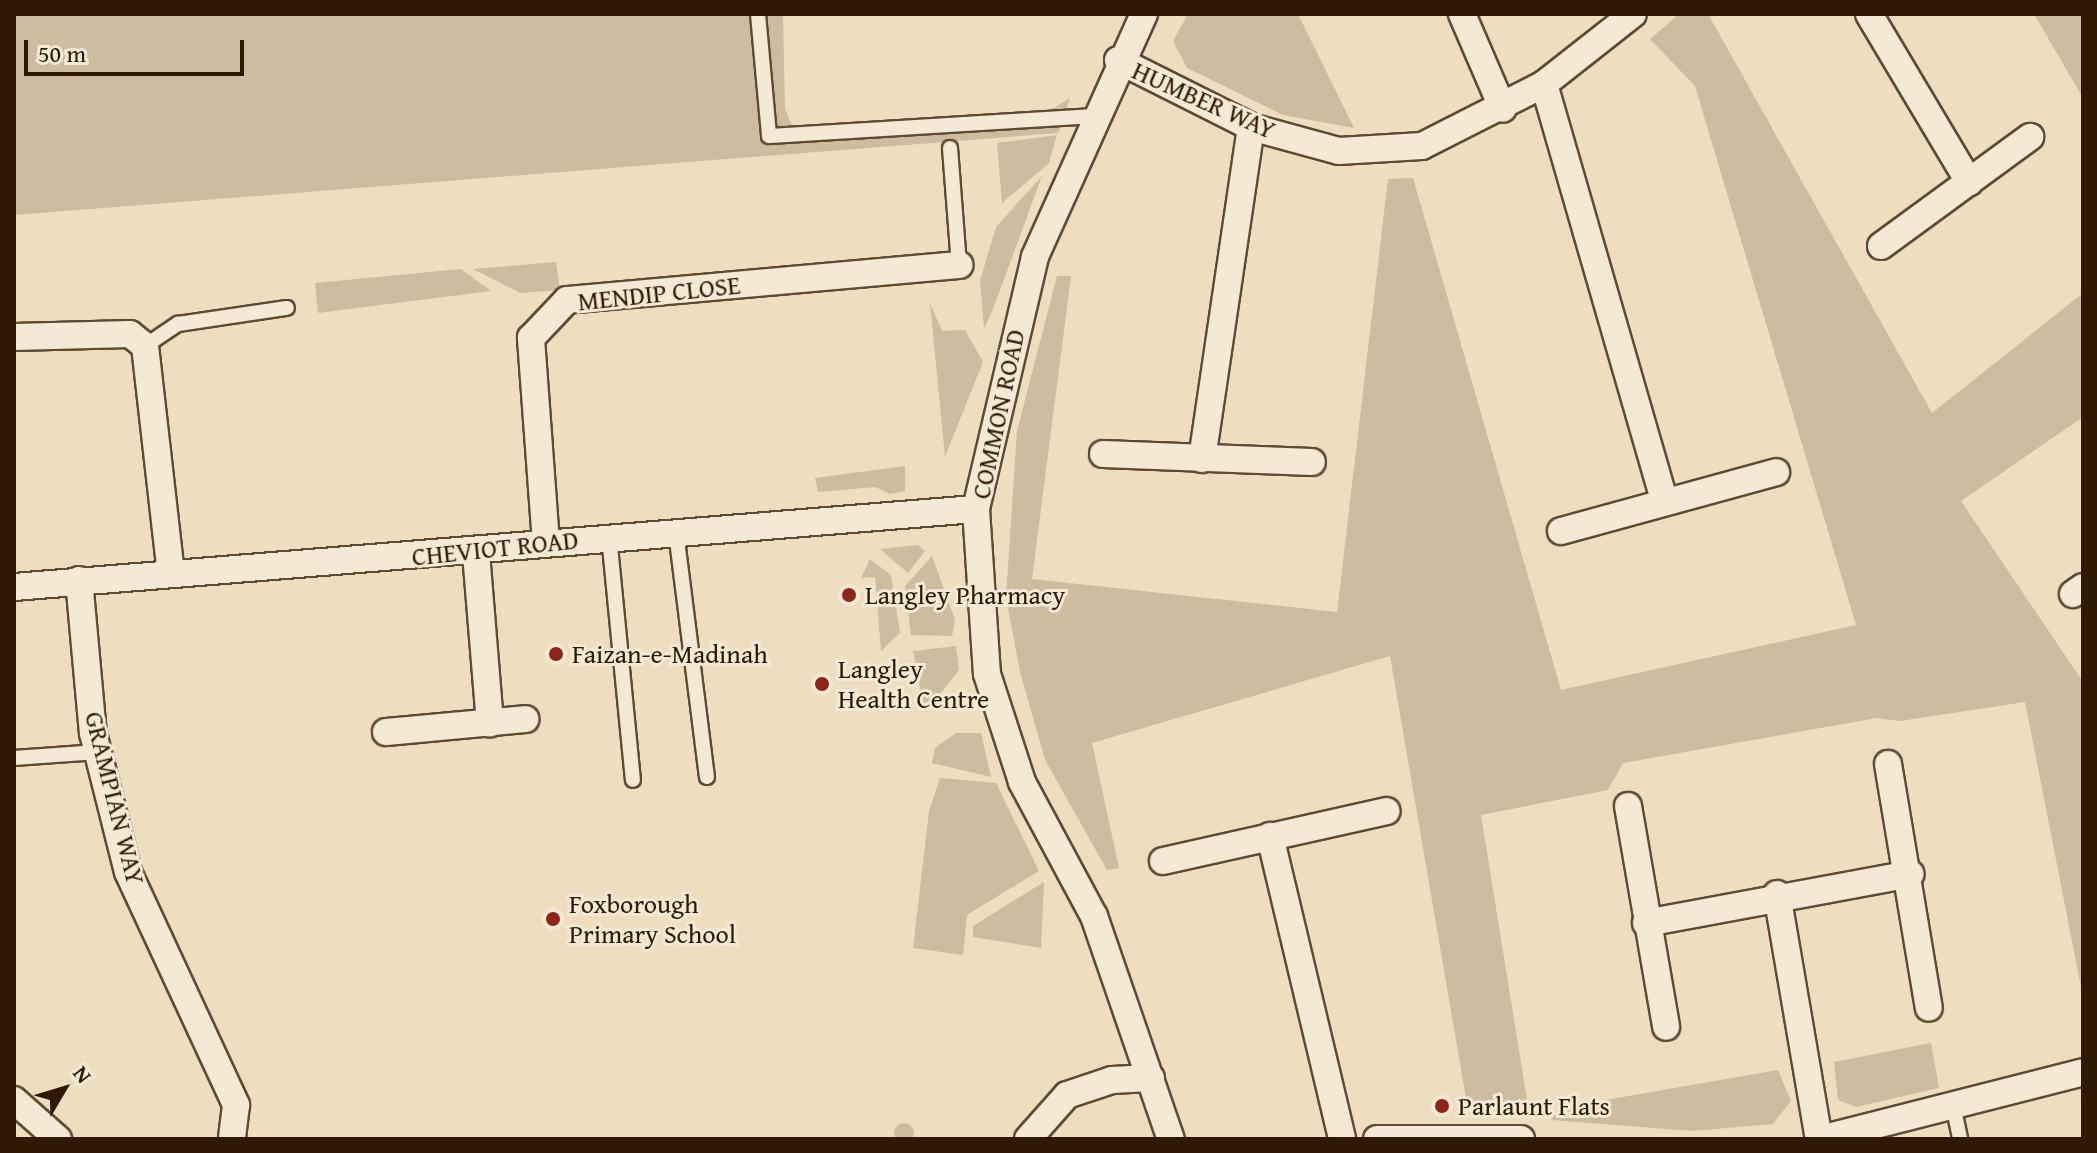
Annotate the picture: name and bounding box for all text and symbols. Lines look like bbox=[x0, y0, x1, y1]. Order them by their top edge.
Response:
scale bar bbox=[28, 24, 248, 74]
text: 50 m bbox=[38, 36, 86, 71]
street label: HUMBER WAY bbox=[1128, 55, 1280, 145]
street label: MENDIP CLOSE bbox=[576, 269, 742, 317]
street label: COMMON ROAD bbox=[965, 326, 1031, 502]
street label: CHEVIOT ROAD bbox=[410, 524, 580, 572]
place label: Langley Pharmacy bbox=[865, 579, 1065, 611]
marker: Langley Pharmacy bbox=[840, 586, 858, 604]
place label: Faizan-e-Madinah bbox=[572, 638, 768, 670]
marker: Faizan-e-Madinah bbox=[547, 645, 565, 663]
place label: Langley Health Centre bbox=[838, 653, 989, 714]
marker: Langley Health Centre bbox=[813, 675, 831, 693]
street label: GRAMPIAN WAY bbox=[78, 708, 152, 888]
place label: Foxborough Primary School bbox=[569, 888, 736, 950]
marker: Foxborough Primary School bbox=[544, 910, 562, 928]
north arrow bbox=[24, 1049, 104, 1129]
text: N bbox=[66, 1059, 100, 1090]
place label: Parlaunt Flats bbox=[1458, 1090, 1610, 1122]
marker: Parlaunt Flats bbox=[1433, 1097, 1451, 1115]

